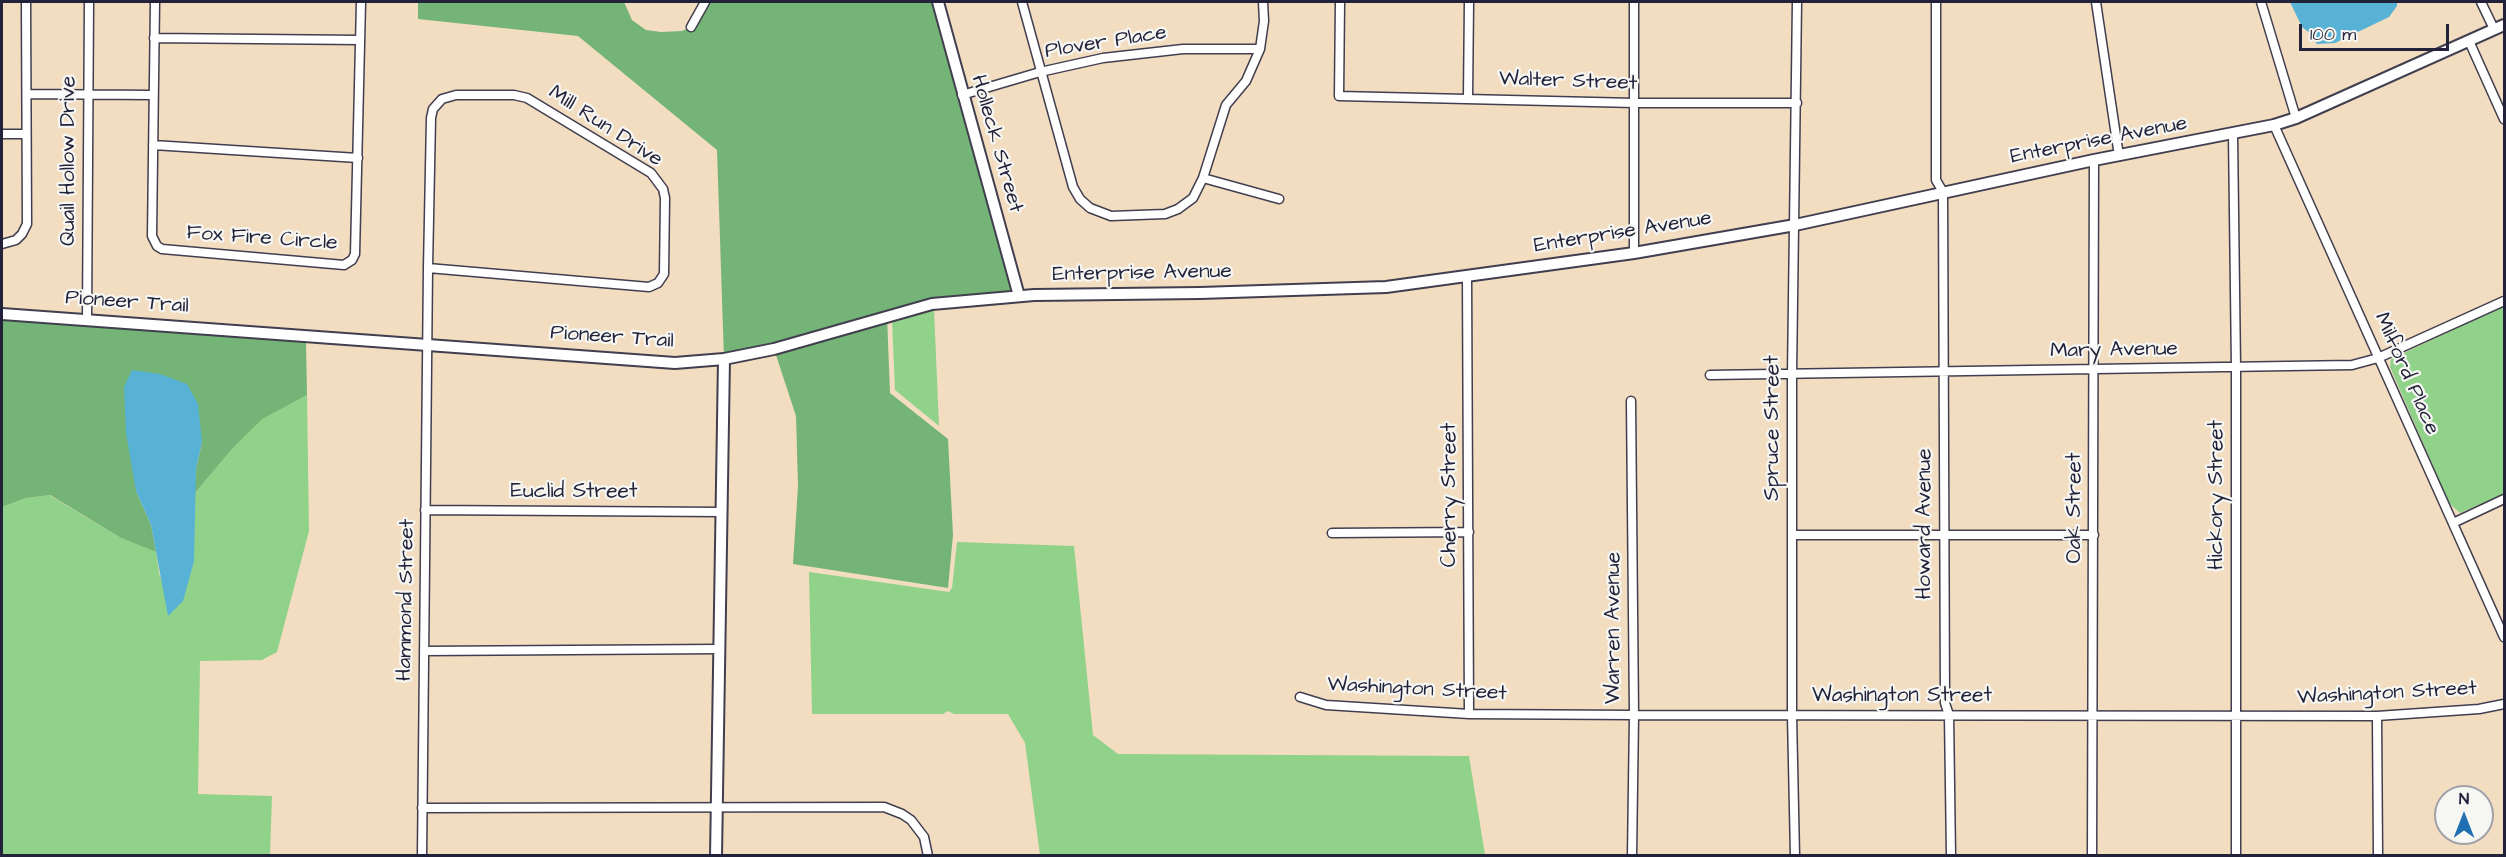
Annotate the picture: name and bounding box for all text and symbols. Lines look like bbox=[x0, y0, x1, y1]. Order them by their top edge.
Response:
scale bar bbox=[2302, 12, 2452, 50]
street label: Plover Place bbox=[1043, 21, 1169, 65]
text: 100 m bbox=[2310, 22, 2356, 47]
street label: Walter Street bbox=[1498, 67, 1638, 97]
street label: Holleck Street bbox=[964, 72, 1028, 216]
street label: Quail Hollow Drive bbox=[57, 76, 83, 246]
street label: Mill Run Drive bbox=[543, 81, 667, 173]
street label: Enterprise Avenue bbox=[2009, 112, 2189, 170]
street label: Enterprise Avenue bbox=[1532, 207, 1714, 259]
street label: Fox Fire Circle bbox=[186, 221, 338, 257]
street label: Enterprise Avenue bbox=[1052, 260, 1232, 288]
street label: Pioneer Trail bbox=[65, 286, 189, 320]
street label: Milford Place bbox=[2368, 309, 2444, 439]
street label: Pioneer Trail bbox=[550, 321, 674, 355]
street label: Mary Avenue bbox=[2050, 337, 2178, 365]
street label: Spruce Street bbox=[1761, 355, 1787, 501]
street label: Hickory Street bbox=[2205, 420, 2231, 570]
street label: Cherry Street bbox=[1438, 423, 1464, 567]
street label: Howard Avenue bbox=[1913, 448, 1939, 600]
street label: Oak Street bbox=[2063, 453, 2089, 563]
street label: Euclid Street bbox=[511, 480, 637, 506]
street label: Hammond Street bbox=[393, 519, 421, 681]
street label: Warren Avenue bbox=[1602, 552, 1628, 704]
street label: Washington Street bbox=[1327, 673, 1507, 707]
street label: Washington Street bbox=[2297, 677, 2477, 711]
street label: Washington Street bbox=[1812, 684, 1992, 710]
north arrow bbox=[2434, 785, 2494, 845]
text: N bbox=[2459, 788, 2469, 810]

